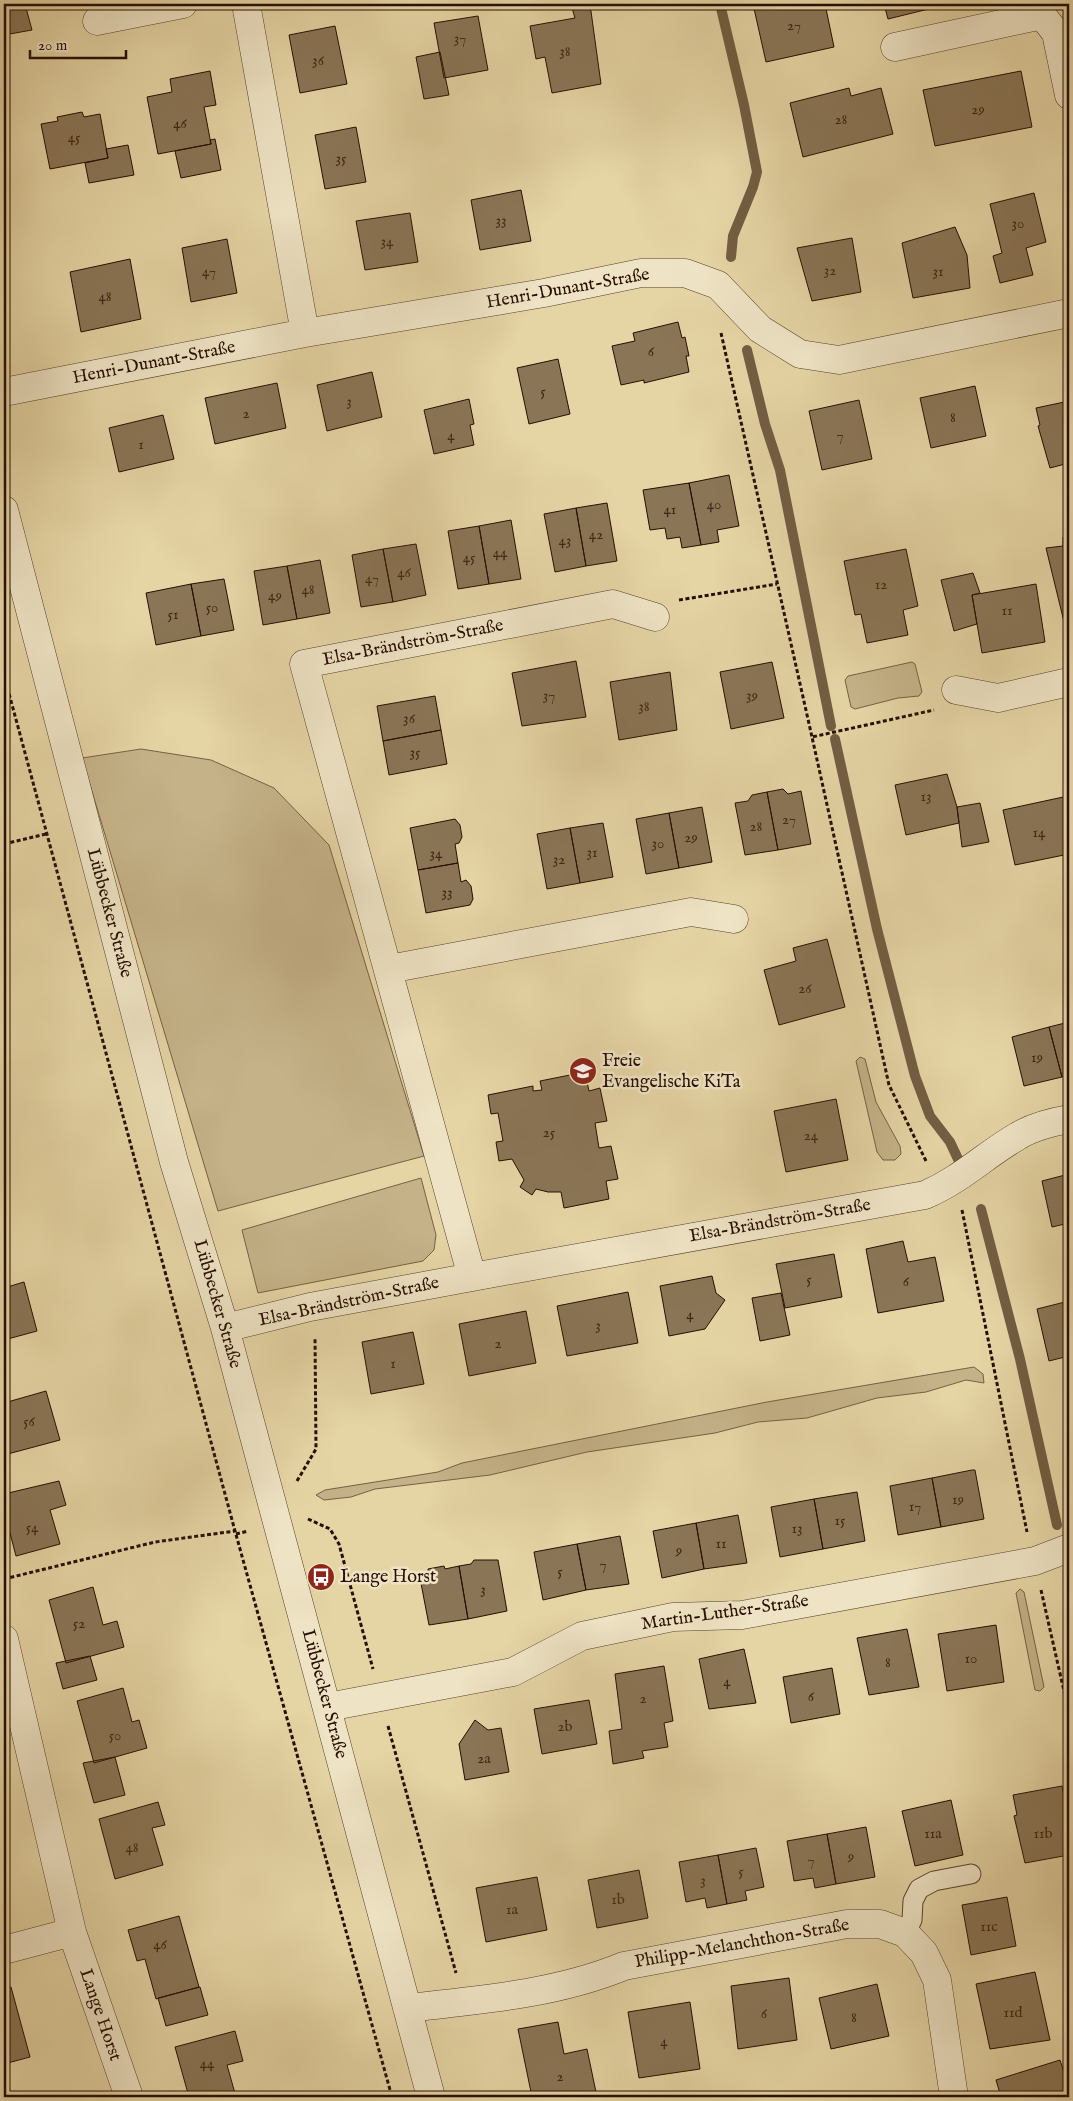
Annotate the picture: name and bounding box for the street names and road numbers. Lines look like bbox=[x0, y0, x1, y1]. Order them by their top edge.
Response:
street label: Henri-Dunant-Straße bbox=[485, 263, 651, 315]
street label: Henri-Dunant-Straße bbox=[71, 336, 237, 390]
street label: Elsa-Brändström-Straße bbox=[321, 614, 505, 672]
street label: Lübbecker Straße bbox=[81, 846, 137, 980]
street label: Elsa-Brändström-Straße bbox=[688, 1194, 872, 1248]
street label: Lübbecker Straße bbox=[188, 1237, 246, 1371]
street label: Elsa-Brändström-Straße bbox=[257, 1272, 441, 1332]
street label: Martin-Luther-Straße bbox=[640, 1590, 810, 1636]
street label: Lübbecker Straße bbox=[296, 1627, 352, 1761]
street label: Philipp-Melanchthon-Straße bbox=[633, 1914, 851, 1974]
street label: Lange Horst bbox=[73, 1966, 127, 2064]

